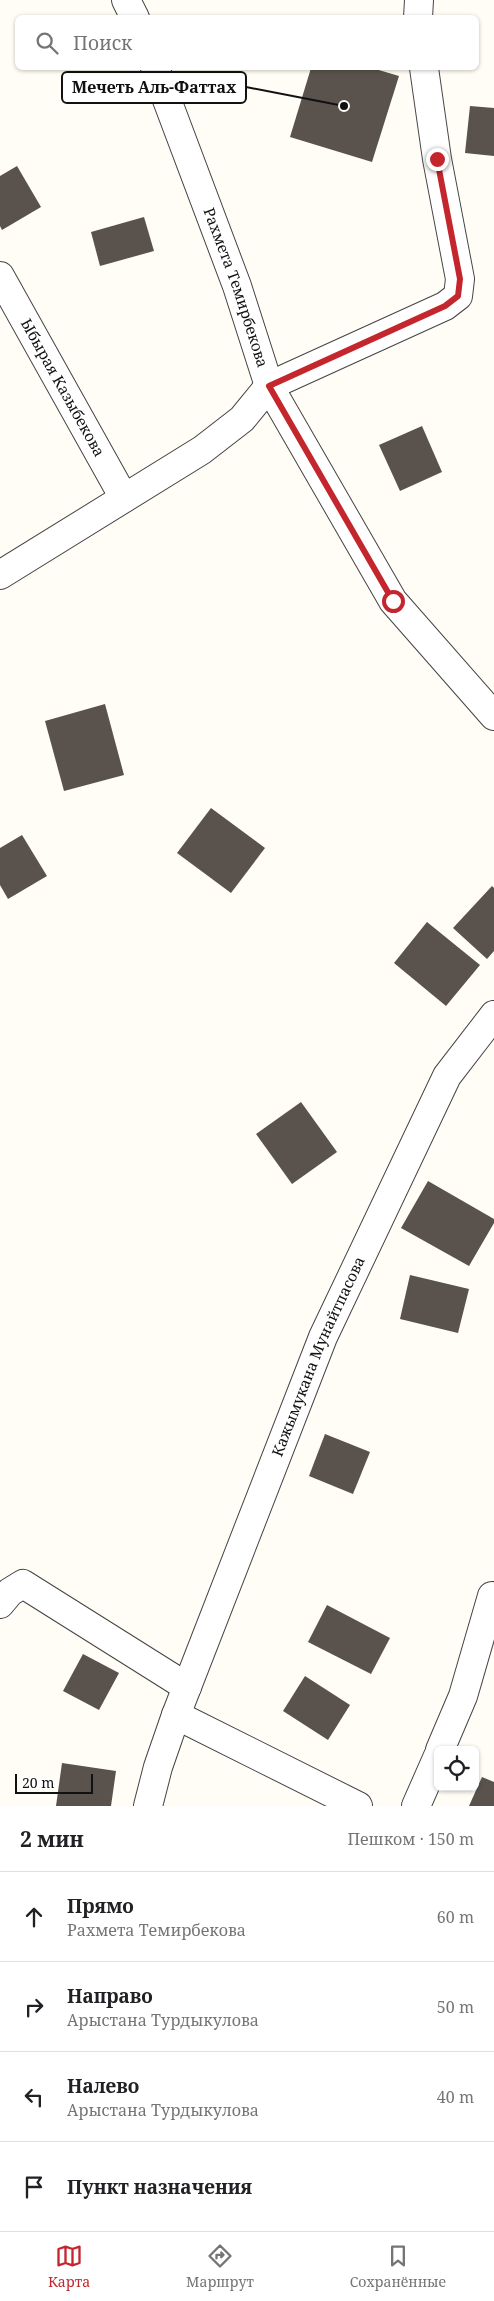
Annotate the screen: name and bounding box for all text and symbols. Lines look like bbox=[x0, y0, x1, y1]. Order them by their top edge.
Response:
search box bbox=[15, 15, 479, 70]
icon: search bbox=[33, 29, 61, 57]
text: Поиск bbox=[73, 30, 132, 56]
callout: Мечеть Аль-Фаттах bbox=[62, 72, 246, 103]
text: Мечеть Аль-Фаттах bbox=[72, 76, 237, 98]
route end bbox=[426, 148, 449, 171]
street label: Рахмета Темирбекова bbox=[199, 205, 273, 370]
street label: Ыбырая Казыбекова bbox=[17, 315, 110, 460]
route start bbox=[382, 590, 405, 613]
street label: Кажымукана Мунайтпасова bbox=[267, 1253, 369, 1459]
map controls bbox=[434, 1746, 479, 1791]
button: locate bbox=[434, 1746, 479, 1791]
scale bar bbox=[15, 1771, 92, 1794]
text: 20 m bbox=[22, 1773, 55, 1792]
text: 2 мин bbox=[20, 1825, 84, 1853]
text: Пешком · 150 m bbox=[347, 1828, 474, 1850]
text: Прямо bbox=[67, 1893, 134, 1919]
icon: ahead bbox=[20, 1903, 48, 1931]
text: 60 m bbox=[437, 1906, 474, 1928]
text: Рахмета Темирбекова bbox=[67, 1919, 246, 1941]
text: Направо bbox=[67, 1983, 153, 2009]
icon: right bbox=[20, 1993, 48, 2021]
text: 50 m bbox=[437, 1996, 474, 2018]
text: Арыстана Турдыкулова bbox=[67, 2009, 259, 2031]
text: Налево bbox=[67, 2073, 139, 2099]
icon: left bbox=[20, 2083, 48, 2111]
text: 40 m bbox=[437, 2086, 474, 2108]
text: Арыстана Турдыкулова bbox=[67, 2099, 259, 2121]
icon: arrive bbox=[20, 2173, 48, 2201]
text: Пункт назначения bbox=[67, 2174, 252, 2200]
tab: Карта bbox=[48, 2242, 90, 2291]
tab: Маршрут bbox=[186, 2242, 254, 2291]
tab: Сохранённые bbox=[350, 2242, 446, 2291]

